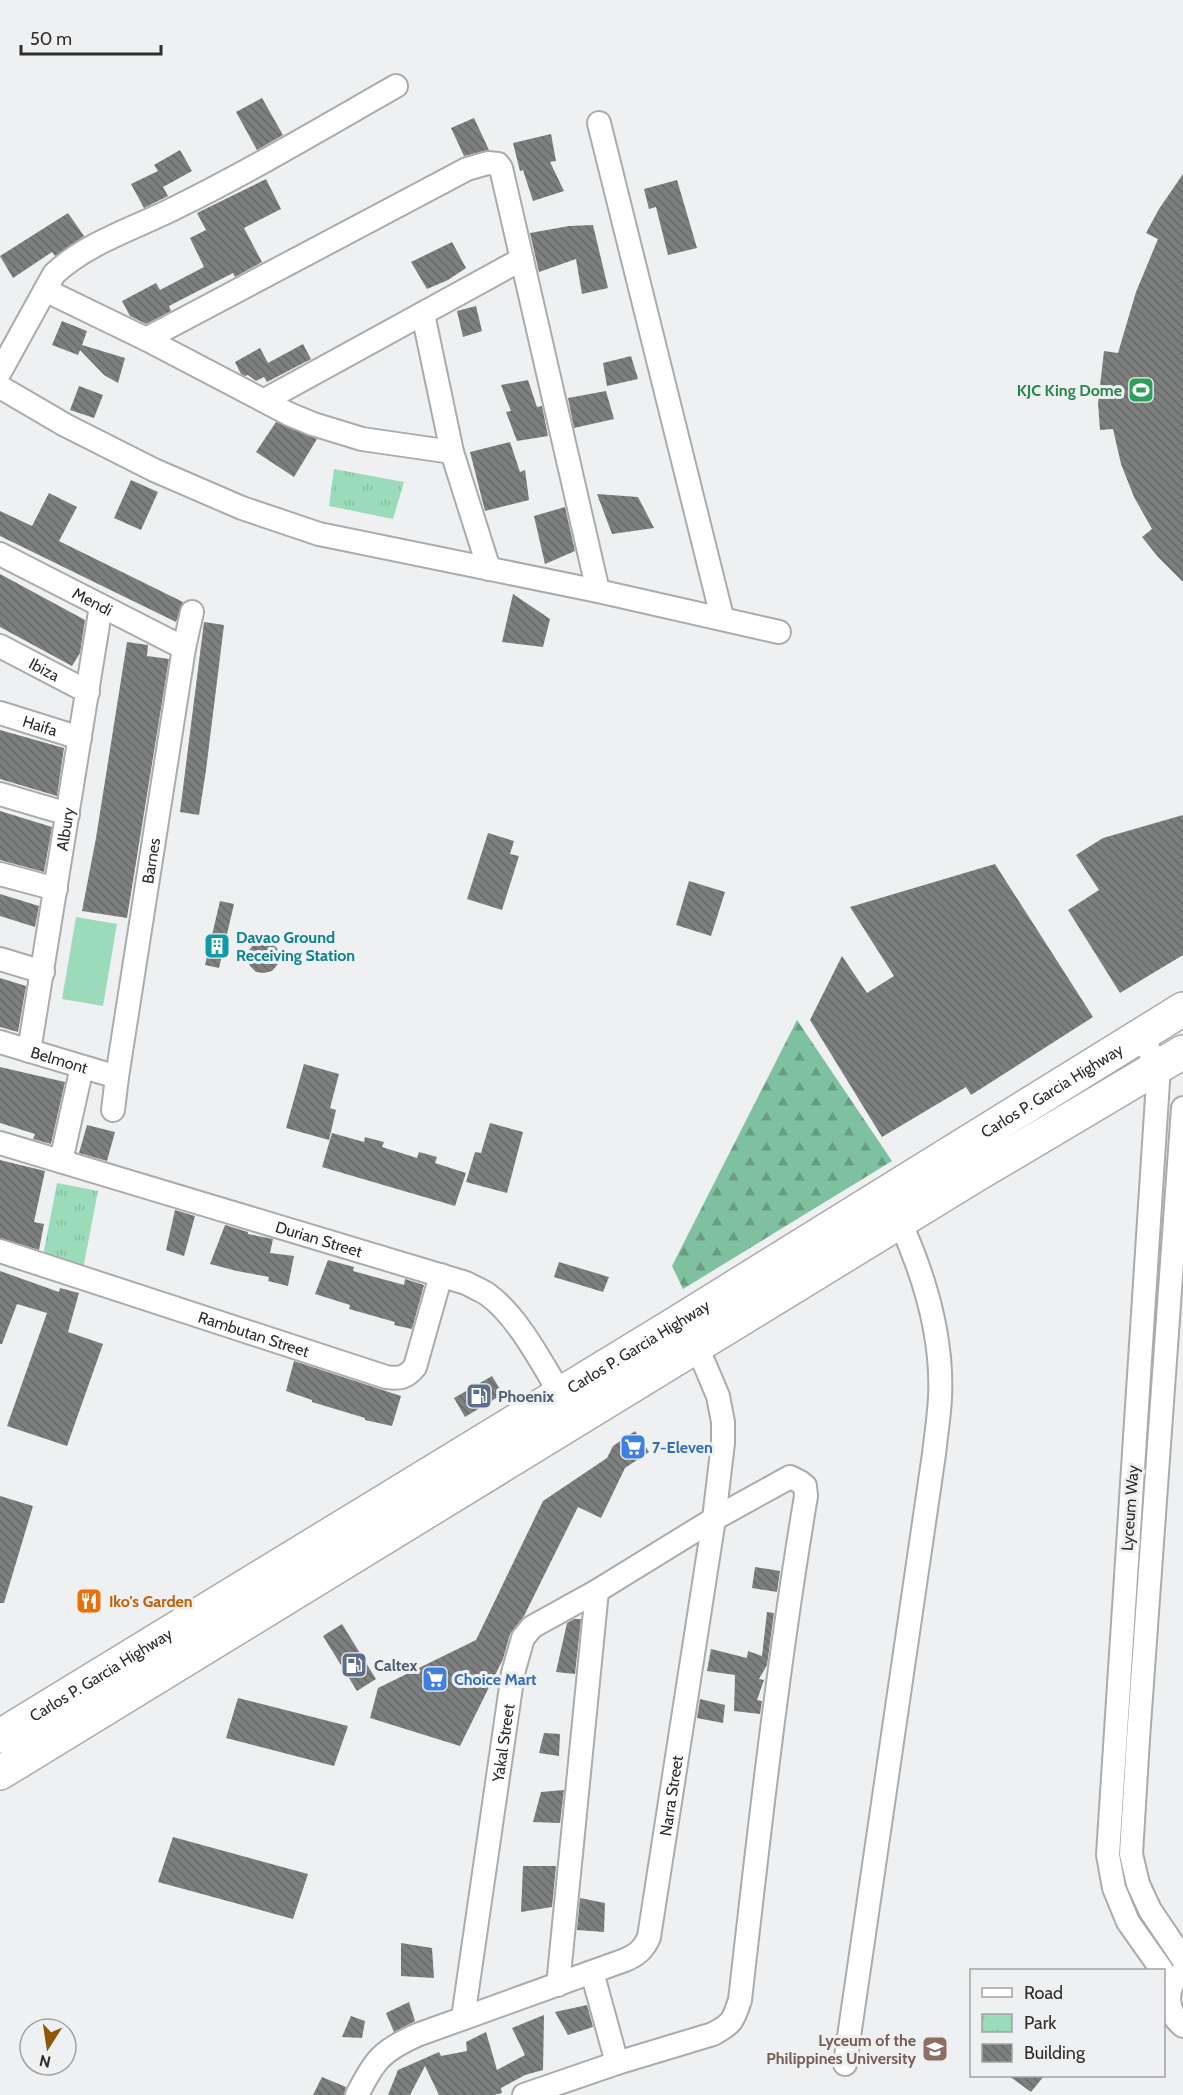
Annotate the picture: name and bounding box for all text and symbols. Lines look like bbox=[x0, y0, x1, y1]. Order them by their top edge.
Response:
scale bar bbox=[21, 18, 160, 56]
text: 50 m bbox=[30, 28, 72, 50]
sports icon: KJC King Dome bbox=[1126, 375, 1156, 405]
place label: KJC King Dome bbox=[1017, 381, 1122, 400]
street label: Mendi bbox=[69, 583, 116, 619]
street label: Ibiza bbox=[26, 653, 63, 685]
street label: Haifa bbox=[20, 711, 60, 740]
street label: Albury bbox=[52, 806, 78, 852]
street label: Barnes bbox=[138, 836, 164, 885]
place label: Davao Ground Receiving Station bbox=[236, 928, 355, 965]
building icon: Davao Ground Receiving Station bbox=[202, 931, 232, 961]
street label: Carlos P. Garcia Highway bbox=[977, 1039, 1126, 1142]
street label: Belmont bbox=[29, 1042, 91, 1077]
street label: Durian Street bbox=[273, 1217, 365, 1261]
street label: Carlos P. Garcia Highway bbox=[564, 1295, 713, 1397]
street label: Rambutan Street bbox=[196, 1307, 312, 1361]
fuel station icon: Phoenix bbox=[464, 1381, 494, 1411]
place label: Phoenix bbox=[498, 1387, 554, 1406]
supermarket icon: 7-Eleven bbox=[618, 1432, 648, 1462]
place label: 7-Eleven bbox=[652, 1438, 713, 1457]
street label: Lyceum Way bbox=[1118, 1464, 1142, 1552]
restaurant icon: Iko's Garden bbox=[74, 1586, 104, 1616]
place label: Iko's Garden bbox=[109, 1592, 193, 1611]
street label: Carlos P. Garcia Highway bbox=[26, 1624, 175, 1725]
fuel station icon: Caltex bbox=[339, 1650, 369, 1680]
place label: Caltex bbox=[374, 1656, 418, 1675]
supermarket icon: Choice Mart bbox=[420, 1664, 450, 1694]
place label: Choice Mart bbox=[454, 1670, 537, 1689]
street label: Yakal Street bbox=[488, 1702, 518, 1784]
street label: Narra Street bbox=[655, 1753, 687, 1837]
legend bbox=[970, 1969, 1165, 2077]
text: Road bbox=[1024, 1982, 1063, 2004]
text: Park bbox=[1024, 2012, 1057, 2034]
north arrow bbox=[18, 2017, 78, 2077]
place label: Lyceum of the Philippines University bbox=[766, 2031, 916, 2068]
school or university icon: Lyceum of the Philippines University bbox=[920, 2034, 950, 2064]
text: Building bbox=[1024, 2042, 1086, 2064]
text: N bbox=[37, 2051, 52, 2072]

